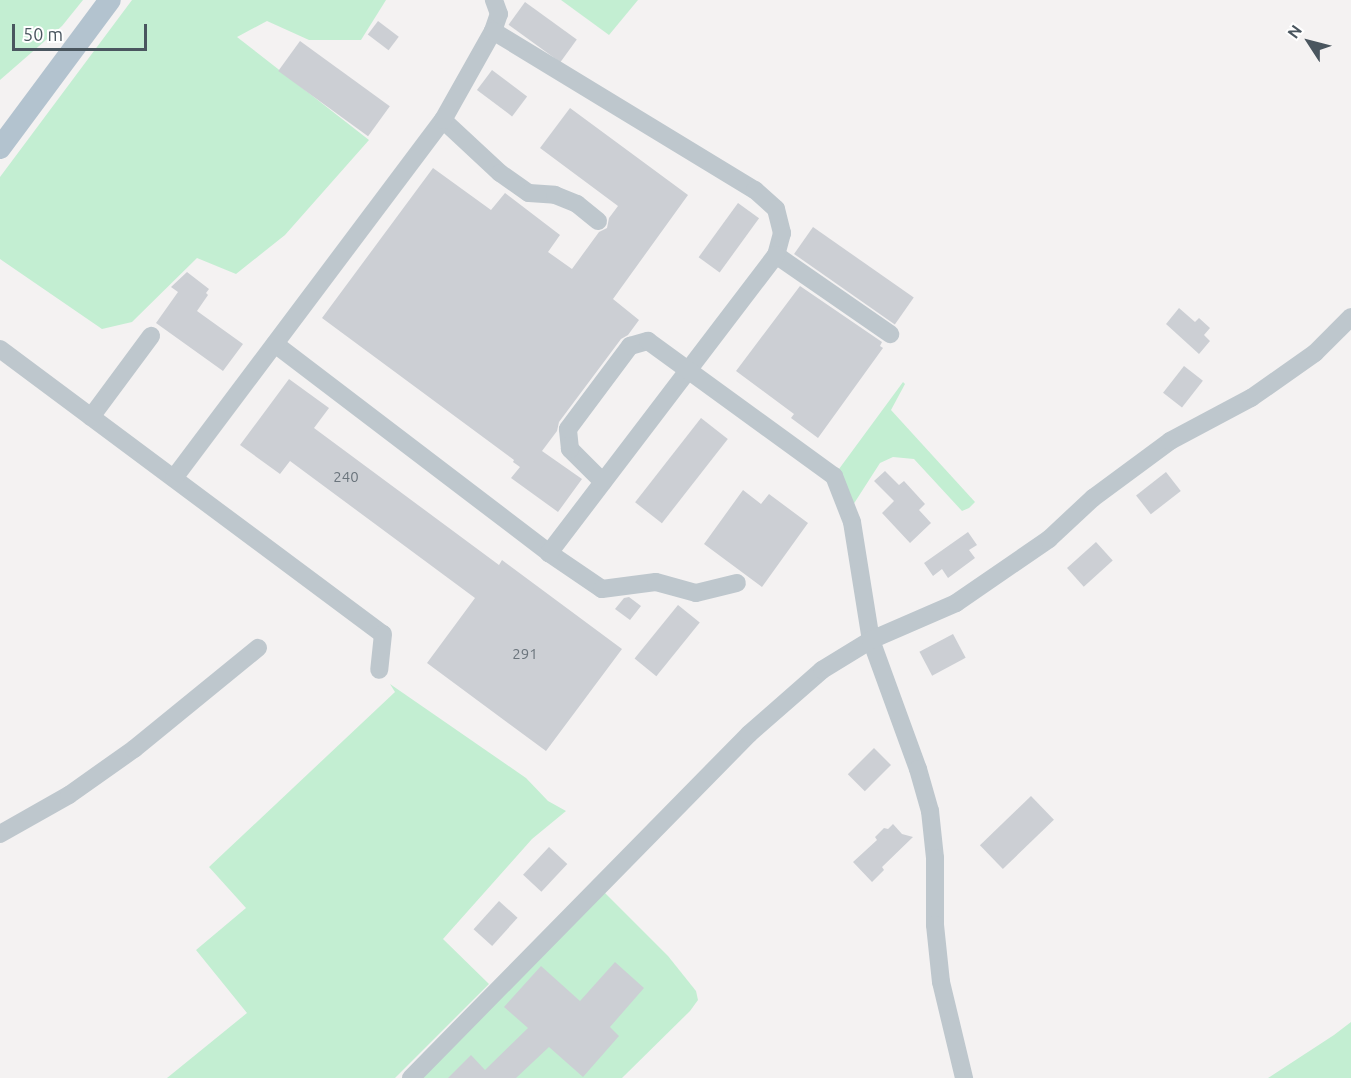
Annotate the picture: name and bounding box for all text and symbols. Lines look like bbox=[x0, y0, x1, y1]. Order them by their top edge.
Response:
scale bar bbox=[15, 12, 150, 50]
north arrow bbox=[1279, 12, 1339, 72]
text: N bbox=[1284, 21, 1305, 42]
text: 50 m bbox=[23, 24, 63, 44]
house number: 240 bbox=[333, 468, 359, 486]
house number: 291 bbox=[512, 645, 538, 663]

